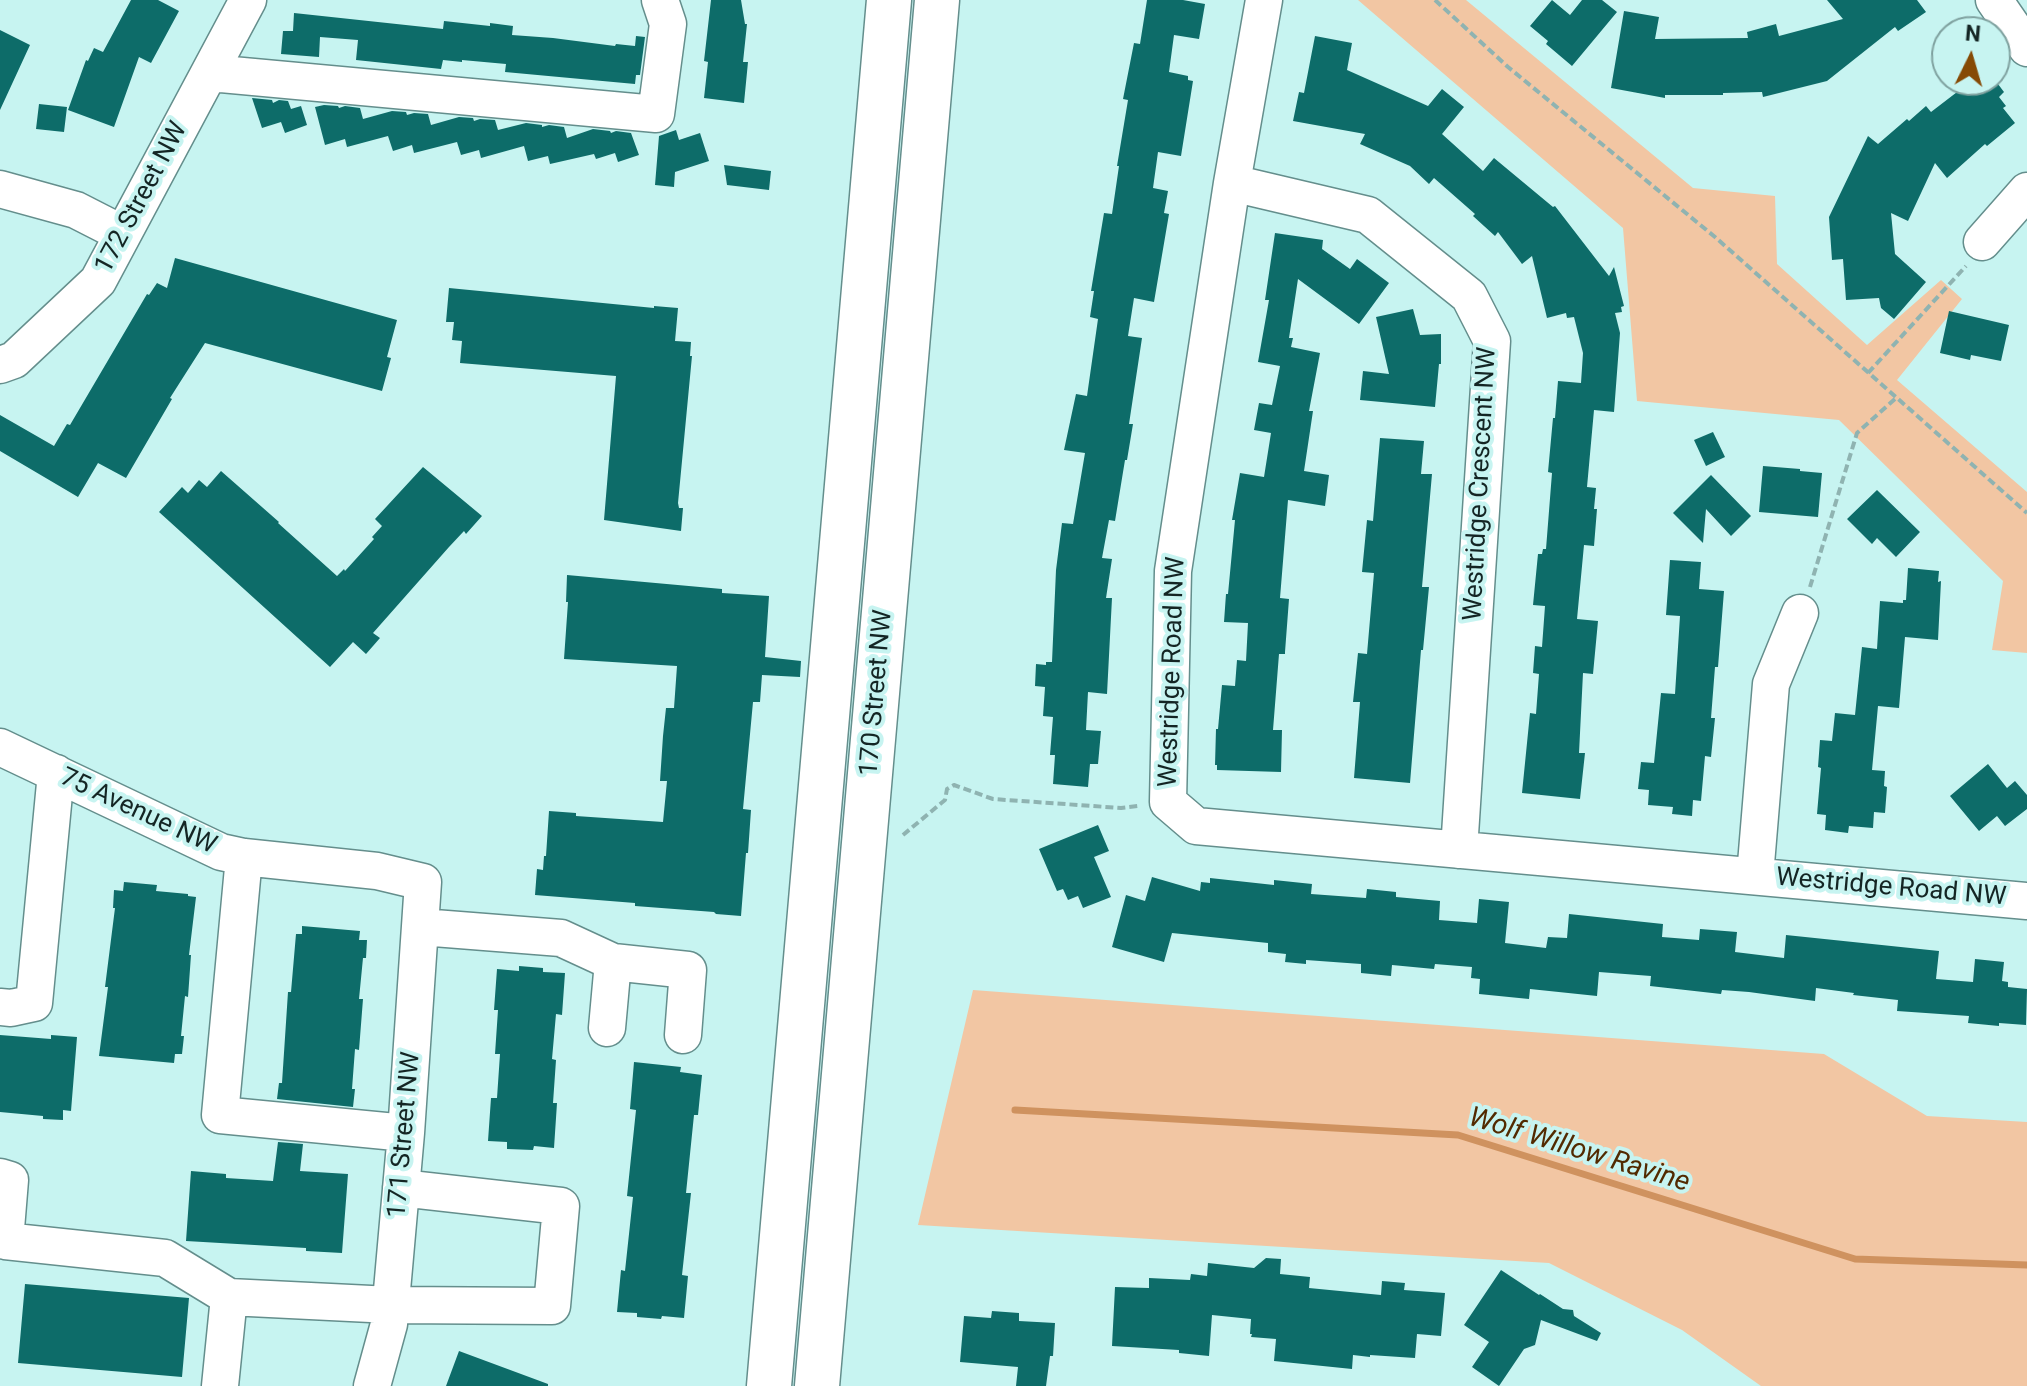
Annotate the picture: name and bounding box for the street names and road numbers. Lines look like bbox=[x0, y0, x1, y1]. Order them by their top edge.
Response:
street label: 172 Street NW bbox=[89, 117, 195, 279]
street label: Westridge Crescent NW bbox=[1458, 346, 1504, 622]
street label: Westridge Road NW bbox=[1153, 556, 1193, 788]
street label: 170 Street NW bbox=[854, 608, 900, 778]
street label: 75 Avenue NW bbox=[55, 762, 221, 862]
street label: Westridge Road NW bbox=[1775, 862, 2007, 914]
street label: 171 Street NW bbox=[382, 1050, 428, 1220]

